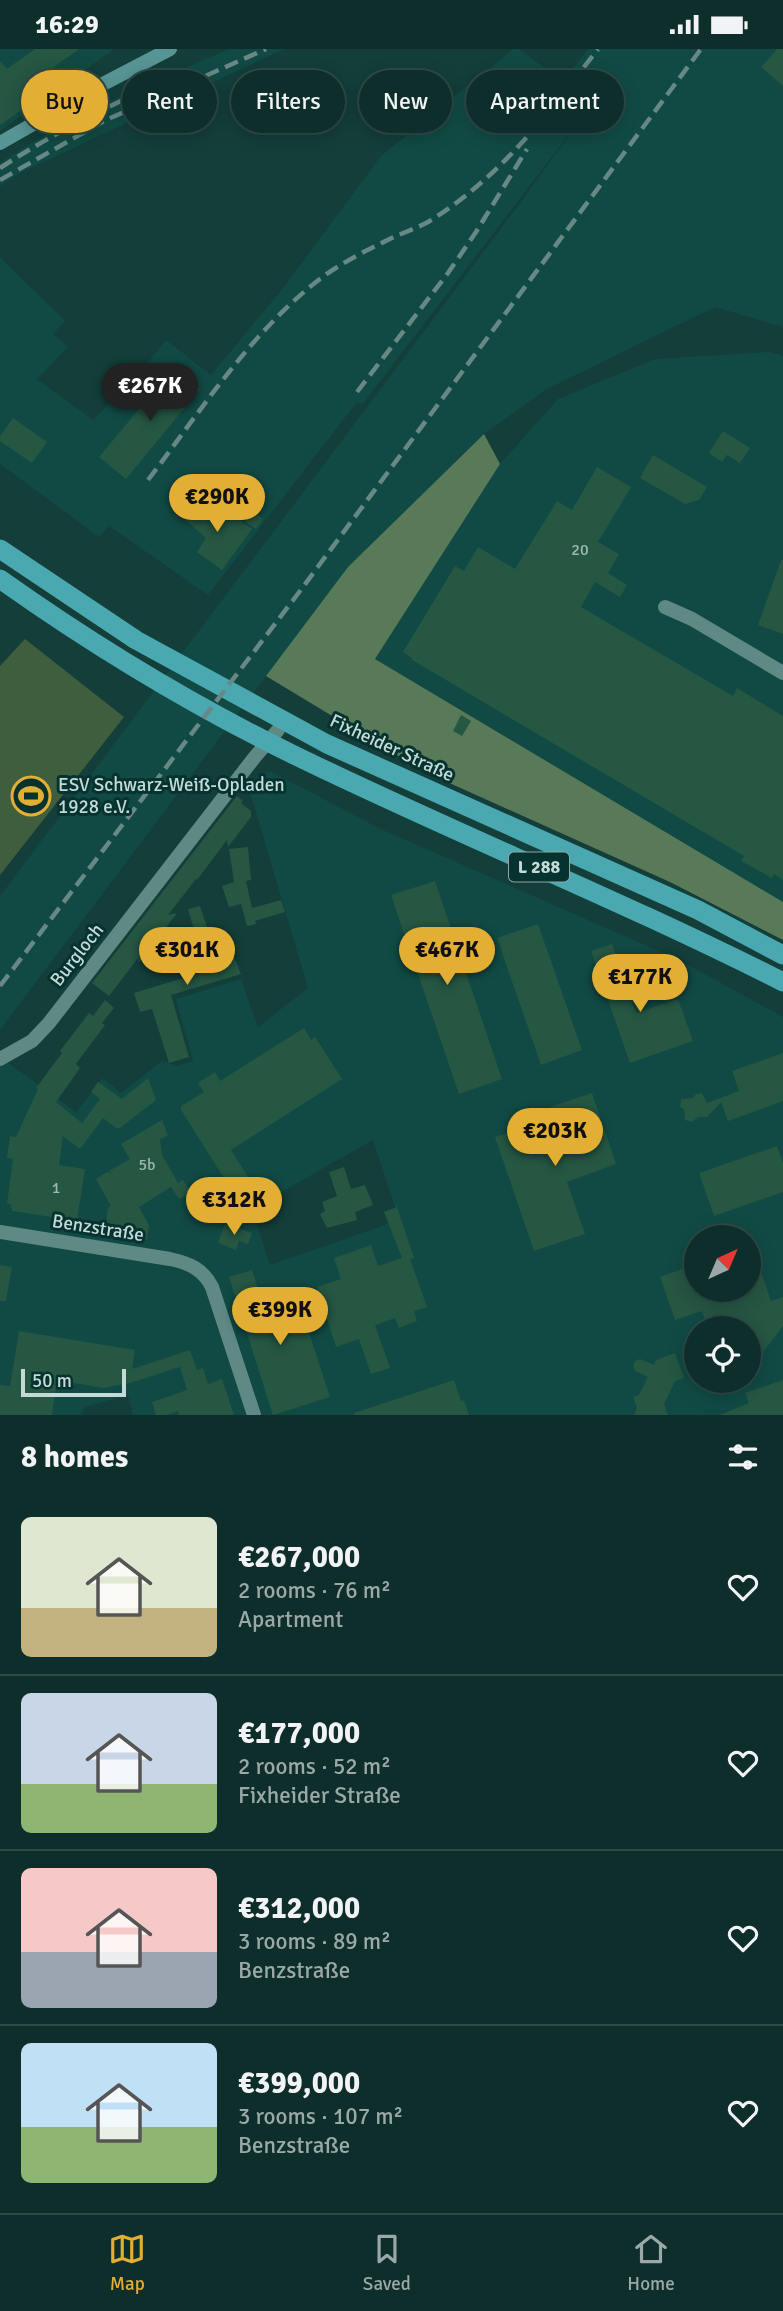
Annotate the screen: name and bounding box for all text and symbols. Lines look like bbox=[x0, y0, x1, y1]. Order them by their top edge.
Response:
text: 16:29 bbox=[35, 9, 99, 41]
chip: Buy bbox=[21, 70, 108, 133]
chip: Rent bbox=[122, 70, 217, 133]
chip: Filters bbox=[231, 70, 345, 133]
chip: New bbox=[359, 70, 452, 133]
chip: Apartment bbox=[466, 70, 624, 133]
pin: €267K bbox=[101, 363, 199, 423]
text: €267K bbox=[118, 371, 182, 400]
pin: €290K bbox=[168, 475, 266, 534]
text: €290K bbox=[185, 482, 249, 511]
house number: 20 bbox=[571, 540, 589, 560]
street label: Fixheider Straße bbox=[326, 709, 458, 787]
place label: ESV Schwarz-Weiß-Opladen 1928 e.V. bbox=[58, 773, 285, 819]
sports icon: ESV Schwarz-Weiß-Opladen 1928 e.V. bbox=[10, 775, 52, 817]
road number: L 288 bbox=[509, 853, 569, 881]
street label: Burgloch bbox=[45, 919, 109, 991]
pin: €301K bbox=[138, 927, 236, 987]
pin: €467K bbox=[398, 927, 496, 987]
text: €301K bbox=[155, 935, 219, 964]
text: €467K bbox=[415, 935, 479, 964]
pin: €177K bbox=[591, 955, 689, 1014]
text: €177K bbox=[608, 962, 672, 991]
pin: €203K bbox=[506, 1109, 604, 1168]
text: €203K bbox=[523, 1116, 587, 1145]
house number: 5b bbox=[138, 1155, 156, 1175]
pin: €312K bbox=[185, 1177, 283, 1237]
house number: 1 bbox=[52, 1178, 60, 1198]
text: €312K bbox=[202, 1185, 266, 1214]
street label: Benzstraße bbox=[50, 1209, 146, 1247]
north arrow bbox=[684, 1225, 761, 1302]
map controls bbox=[684, 1225, 761, 1393]
pin: €399K bbox=[231, 1287, 329, 1347]
text: €399K bbox=[248, 1295, 312, 1324]
button: locate bbox=[684, 1316, 761, 1393]
scale bar bbox=[21, 1366, 126, 1398]
text: 50 m bbox=[32, 1369, 72, 1393]
icon: filters bbox=[724, 1438, 762, 1476]
text: 8 homes bbox=[21, 1439, 128, 1476]
text: €267,000 bbox=[238, 1539, 360, 1576]
icon: home bbox=[77, 1545, 161, 1629]
icon: heart bbox=[724, 1568, 762, 1606]
text: 2 rooms · 76 m² bbox=[238, 1576, 391, 1605]
text: Apartment bbox=[238, 1605, 343, 1634]
text: €177,000 bbox=[238, 1715, 360, 1752]
icon: home bbox=[77, 1721, 161, 1805]
icon: heart bbox=[724, 1744, 762, 1782]
text: 2 rooms · 52 m² bbox=[238, 1752, 391, 1781]
text: Fixheider Straße bbox=[238, 1781, 401, 1810]
text: €312,000 bbox=[238, 1890, 360, 1927]
icon: home bbox=[77, 1896, 161, 1980]
icon: heart bbox=[724, 1919, 762, 1957]
text: 3 rooms · 89 m² bbox=[238, 1927, 391, 1956]
text: Benzstraße bbox=[238, 1956, 350, 1985]
text: €399,000 bbox=[238, 2065, 360, 2102]
icon: home bbox=[77, 2071, 161, 2155]
icon: heart bbox=[724, 2094, 762, 2132]
text: 3 rooms · 107 m² bbox=[238, 2102, 403, 2131]
text: Benzstraße bbox=[238, 2131, 350, 2160]
tab: Map bbox=[108, 2230, 146, 2296]
tab: Saved bbox=[363, 2230, 411, 2296]
tab: Home bbox=[627, 2230, 675, 2296]

